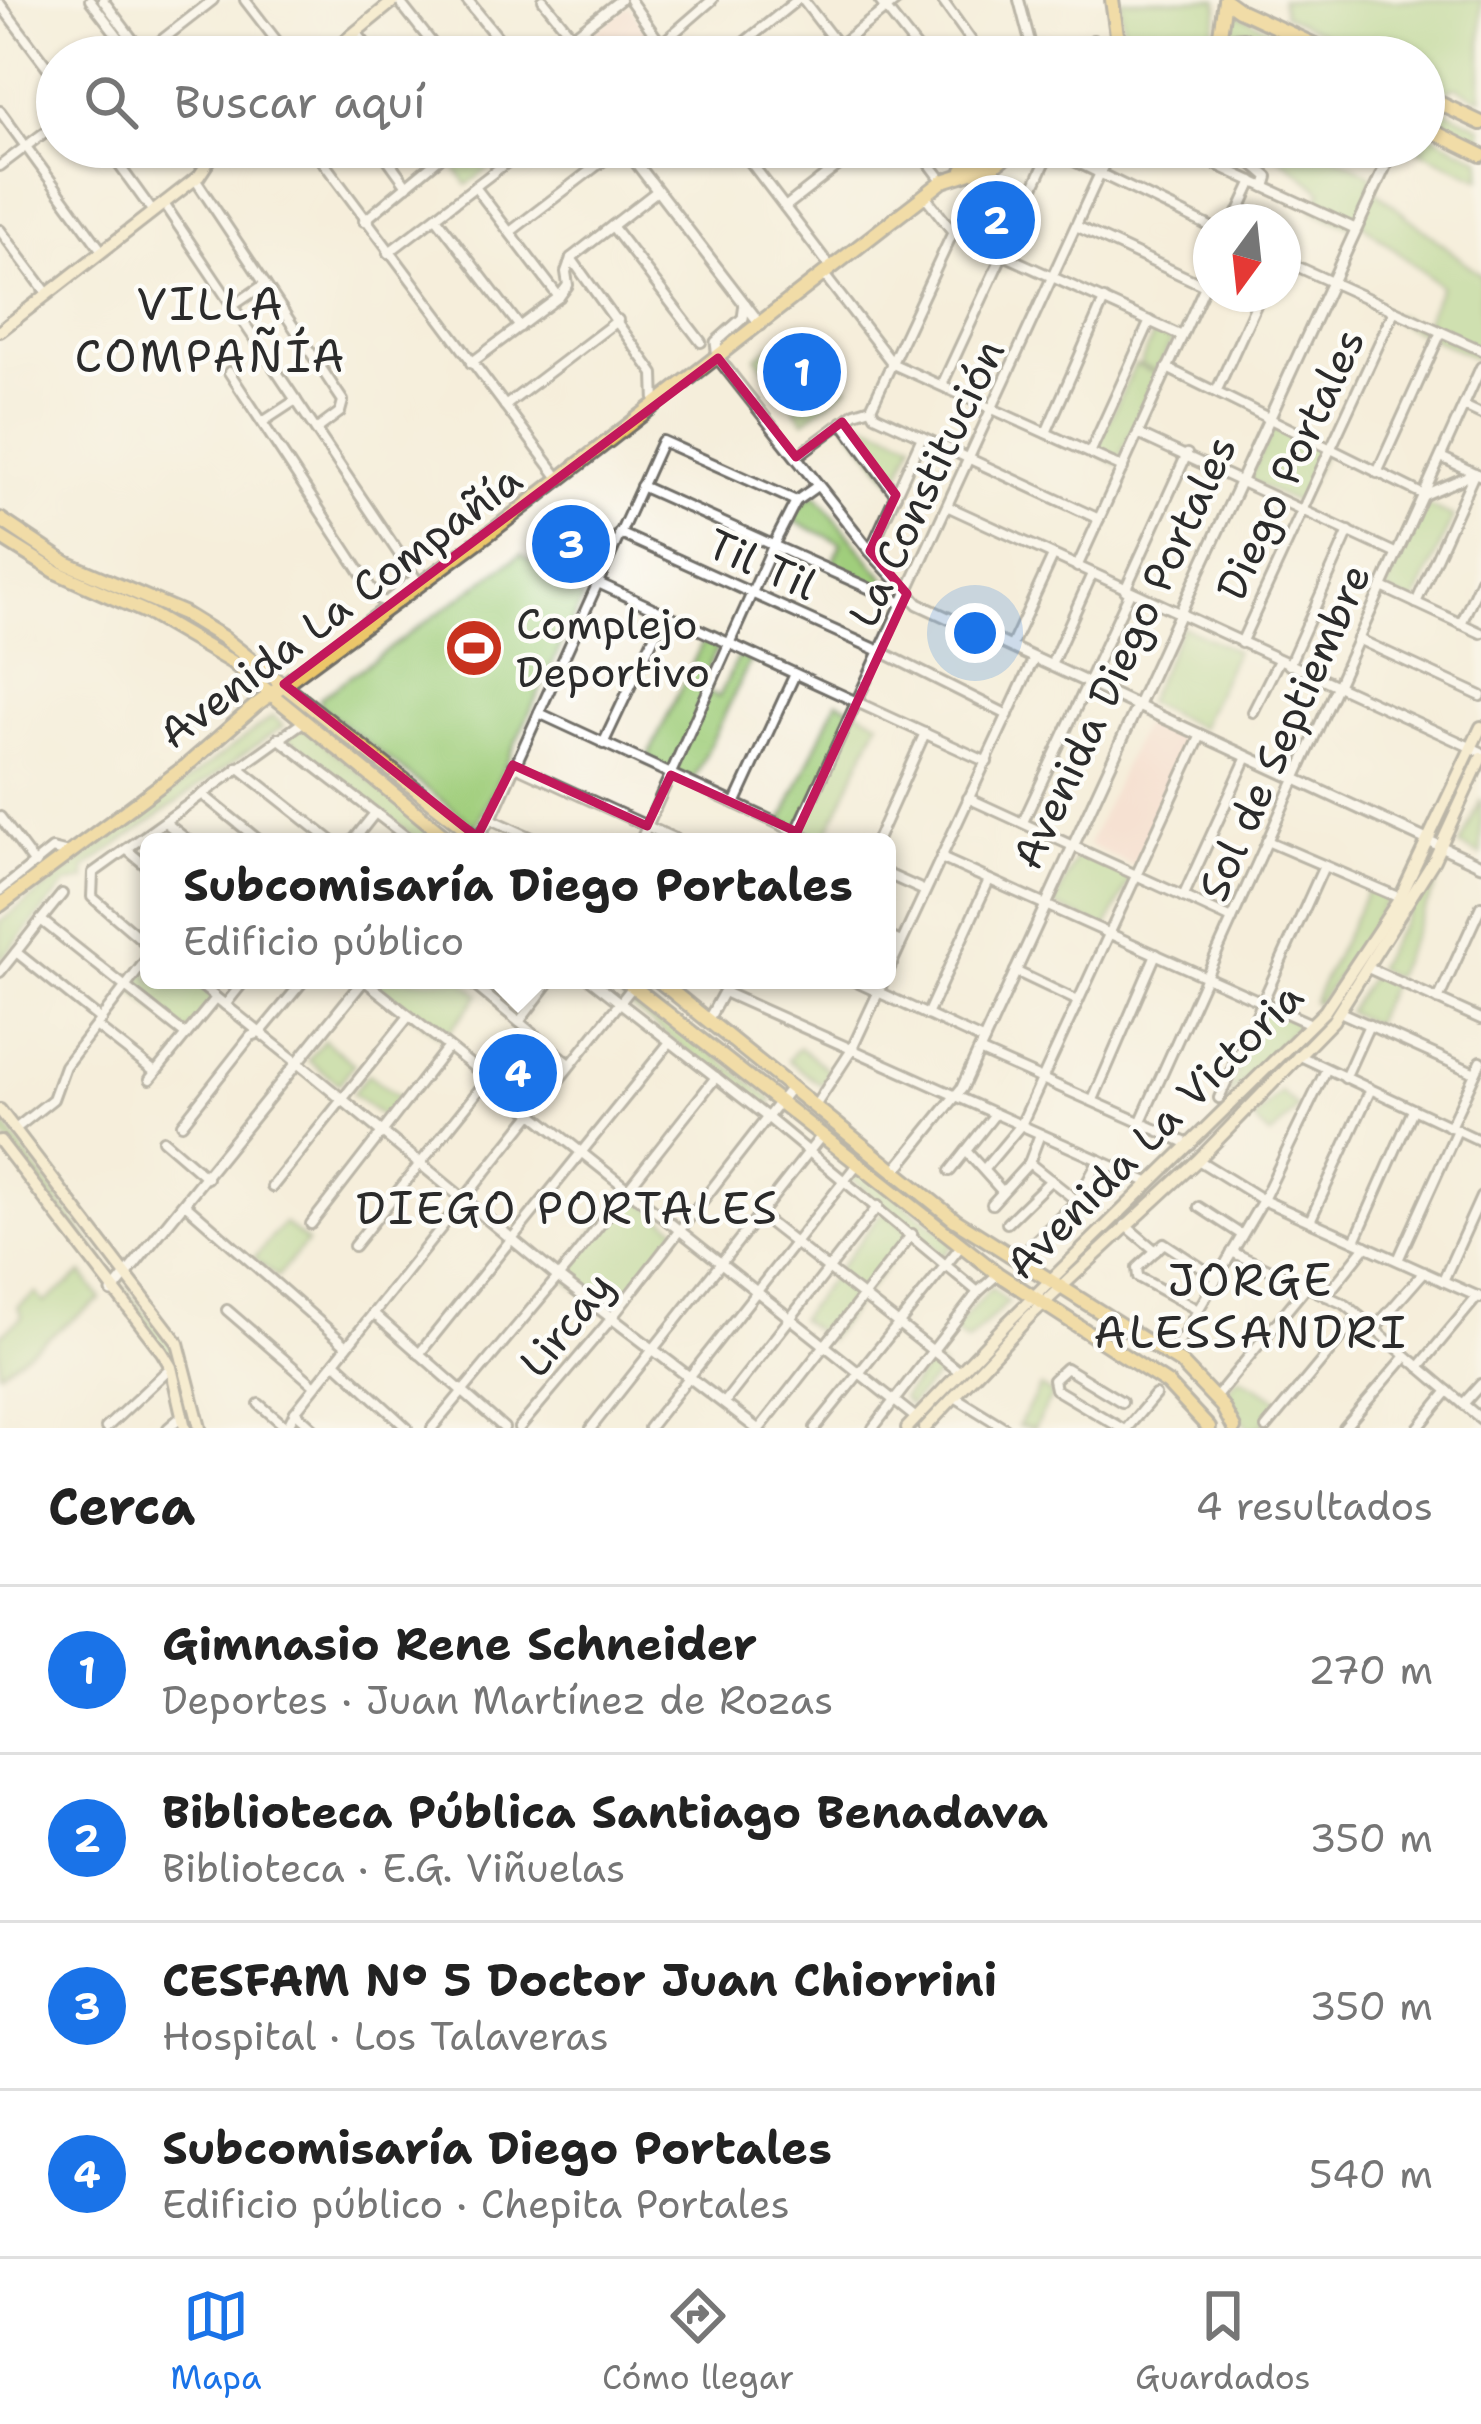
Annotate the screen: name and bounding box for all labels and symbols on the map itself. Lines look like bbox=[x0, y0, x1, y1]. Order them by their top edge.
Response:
pin: 2 bbox=[957, 175, 1035, 265]
north arrow bbox=[1193, 204, 1301, 312]
district label: VILLA COMPAÑÍA bbox=[75, 274, 347, 386]
street label: Diego Portales bbox=[1203, 319, 1377, 609]
pin: 1 bbox=[763, 327, 841, 417]
street label: La Constitución bbox=[835, 330, 1017, 636]
street label: Avenida Diego Portales bbox=[999, 426, 1249, 878]
street label: Avenida La Compañía bbox=[147, 451, 533, 761]
pin: 3 bbox=[532, 499, 610, 589]
street label: Til Til bbox=[699, 515, 826, 613]
street label: Sol de Septiembre bbox=[1185, 555, 1383, 909]
place label: Complejo Deportivo bbox=[516, 596, 710, 700]
your location bbox=[945, 603, 1005, 663]
sports icon: Complejo Deportivo bbox=[443, 617, 505, 679]
street label: Avenida La Victoria bbox=[993, 969, 1315, 1291]
pin: 4 bbox=[479, 1028, 557, 1118]
district label: DIEGO PORTALES bbox=[356, 1178, 780, 1238]
district label: JORGE ALESSANDRI bbox=[1093, 1250, 1409, 1362]
street label: Lircay bbox=[506, 1260, 626, 1388]

